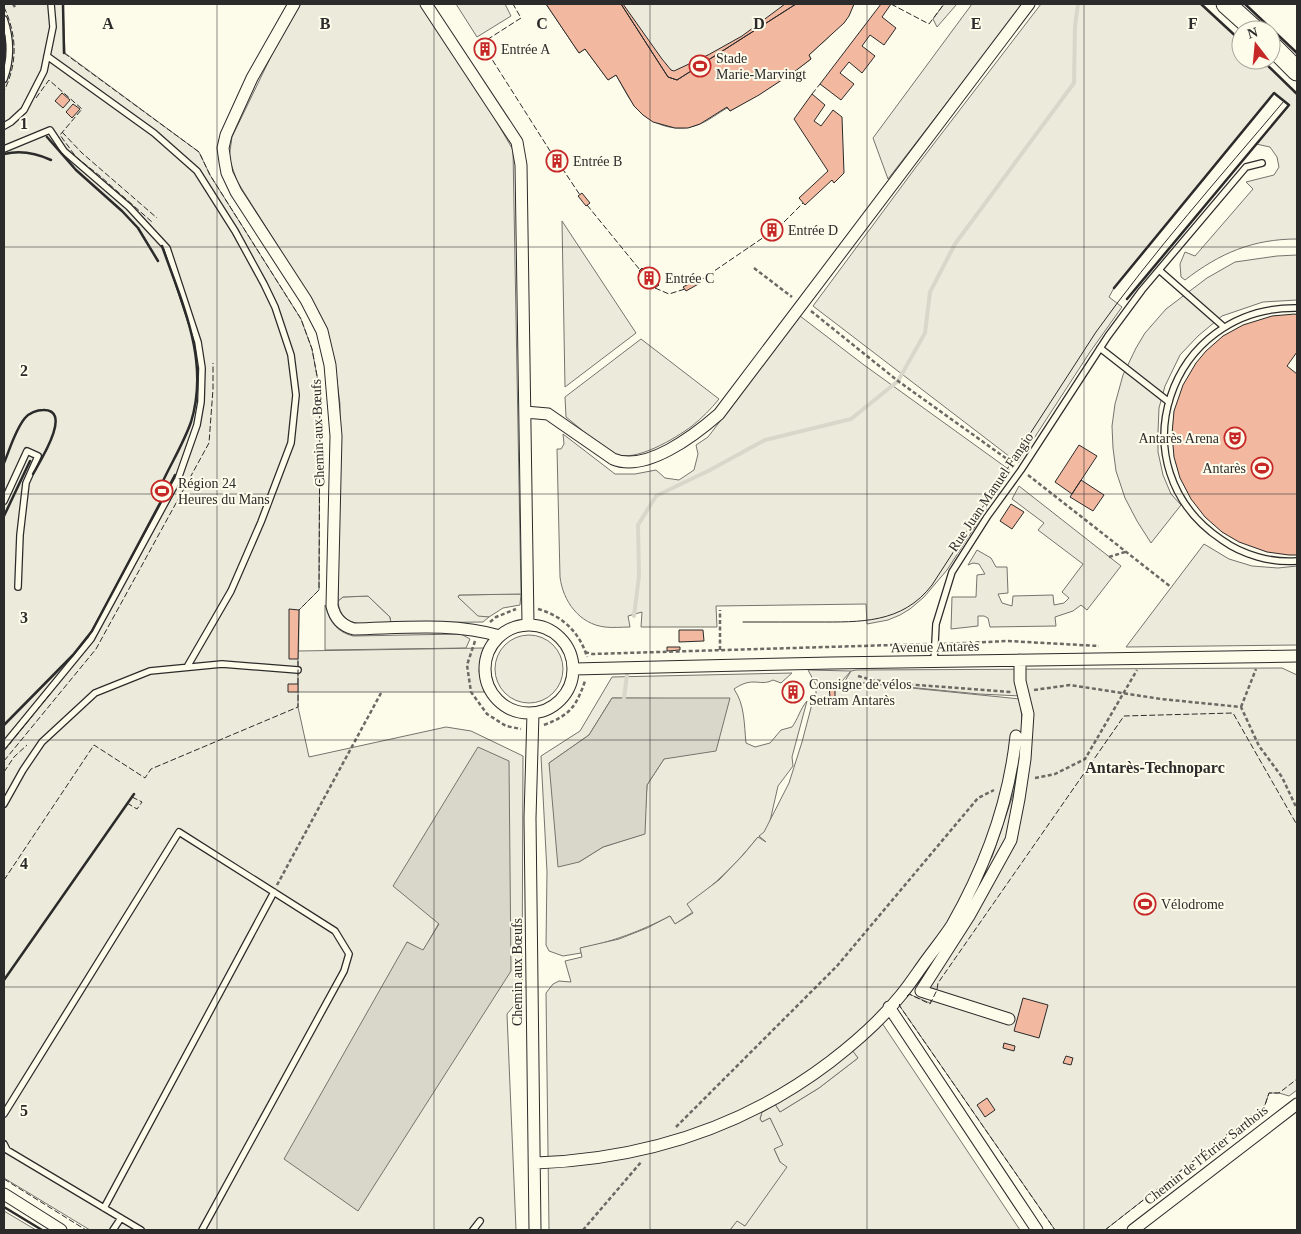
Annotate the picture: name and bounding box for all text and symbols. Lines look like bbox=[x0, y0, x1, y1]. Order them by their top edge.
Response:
text: A bbox=[102, 15, 114, 32]
text: B bbox=[320, 15, 331, 32]
text: C bbox=[536, 15, 548, 32]
text: D bbox=[753, 15, 765, 32]
text: E bbox=[971, 15, 981, 32]
text: F bbox=[1188, 15, 1198, 32]
north arrow bbox=[1231, 20, 1281, 70]
text: N bbox=[1246, 24, 1259, 42]
building icon: Entrée A bbox=[473, 37, 497, 61]
place label: Entrée A bbox=[501, 42, 551, 57]
place label: Stade Marie-Marvingt bbox=[716, 51, 806, 82]
sports icon: Stade Marie-Marvingt bbox=[688, 54, 712, 78]
text: 1 bbox=[20, 115, 28, 132]
building icon: Entrée B bbox=[545, 149, 569, 173]
place label: Entrée B bbox=[573, 154, 622, 169]
building icon: Entrée D bbox=[760, 218, 784, 242]
place label: Entrée D bbox=[788, 223, 838, 238]
building icon: Entrée C bbox=[637, 266, 661, 290]
place label: Entrée C bbox=[665, 271, 714, 286]
text: 2 bbox=[20, 362, 28, 379]
street label: Chemin aux Bœufs bbox=[309, 379, 327, 487]
theatre icon: Antarès Arena bbox=[1223, 426, 1247, 450]
street label: Rue Juan Manuel Fangio bbox=[946, 430, 1036, 554]
place label: Antarès Arena bbox=[1139, 431, 1220, 446]
sports icon: Antarès bbox=[1250, 456, 1274, 480]
place label: Antarès bbox=[1202, 461, 1246, 476]
place label: Région 24 Heures du Mans bbox=[178, 476, 270, 507]
sports icon: Région 24 Heures du Mans bbox=[150, 479, 174, 503]
text: 3 bbox=[20, 609, 28, 626]
street label: Avenue Antarès bbox=[890, 639, 980, 655]
place label: Consigne de vélos Setram Antarès bbox=[809, 677, 912, 708]
building icon: Consigne de vélos Setram Antarès bbox=[781, 680, 805, 704]
district label: Antarès-Technoparc bbox=[1085, 759, 1225, 777]
text: 4 bbox=[20, 855, 28, 872]
sports icon: Vélodrome bbox=[1133, 892, 1157, 916]
place label: Vélodrome bbox=[1161, 897, 1224, 912]
street label: Chemin aux Bœufs bbox=[510, 918, 525, 1026]
street label: Chemin de l'Étrier Sarthois bbox=[1141, 1101, 1271, 1208]
text: 5 bbox=[20, 1102, 28, 1119]

